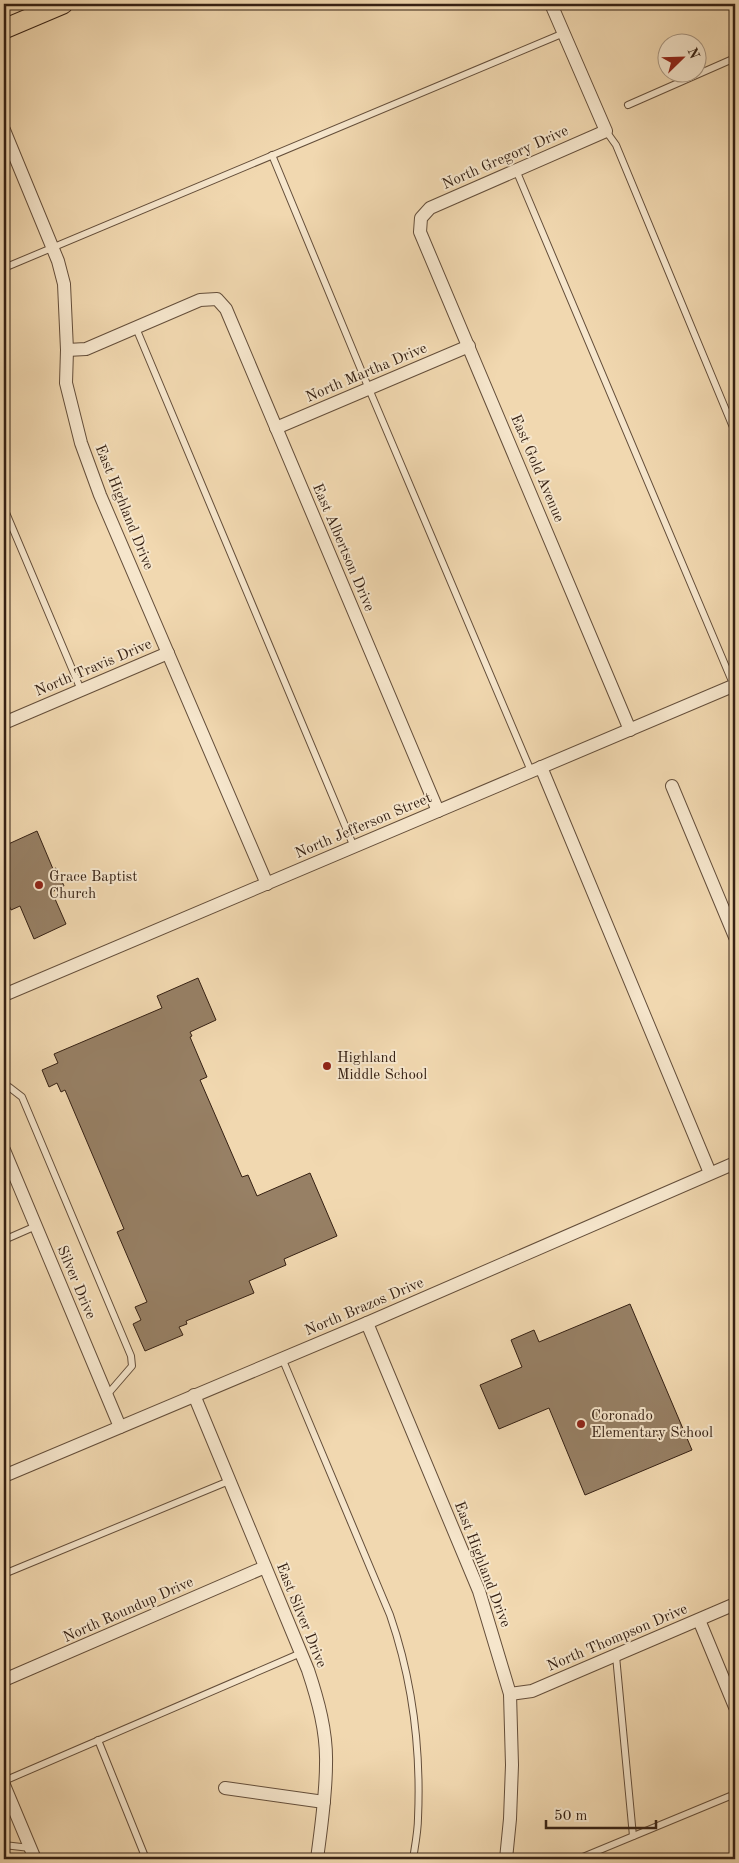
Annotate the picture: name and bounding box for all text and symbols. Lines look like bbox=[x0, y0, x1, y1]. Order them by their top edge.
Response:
north arrow bbox=[656, 32, 706, 82]
text: N bbox=[685, 46, 702, 61]
street label: North Gregory Drive bbox=[440, 124, 571, 193]
street label: North Martha Drive bbox=[304, 341, 429, 406]
street label: East Gold Avenue bbox=[507, 412, 566, 525]
street label: East Highland Drive bbox=[92, 443, 156, 572]
street label: East Albertson Drive bbox=[309, 481, 376, 614]
street label: North Travis Drive bbox=[33, 637, 154, 700]
street label: North Jefferson Street bbox=[293, 791, 434, 862]
place label: Grace Baptist Church bbox=[49, 870, 138, 902]
marker: Grace Baptist Church bbox=[33, 879, 45, 891]
place label: Highland Middle School bbox=[337, 1051, 427, 1083]
marker: Highland Middle School bbox=[321, 1060, 333, 1072]
street label: Silver Drive bbox=[53, 1244, 98, 1321]
street label: North Brazos Drive bbox=[303, 1276, 426, 1339]
place label: Coronado Elementary School bbox=[591, 1409, 713, 1441]
marker: Coronado Elementary School bbox=[575, 1418, 587, 1430]
street label: East Highland Drive bbox=[451, 1500, 513, 1630]
street label: East Silver Drive bbox=[273, 1561, 329, 1670]
street label: North Roundup Drive bbox=[61, 1575, 196, 1646]
street label: North Thompson Drive bbox=[545, 1602, 690, 1675]
scale bar bbox=[546, 1798, 656, 1830]
text: 50 m bbox=[554, 1809, 588, 1824]

